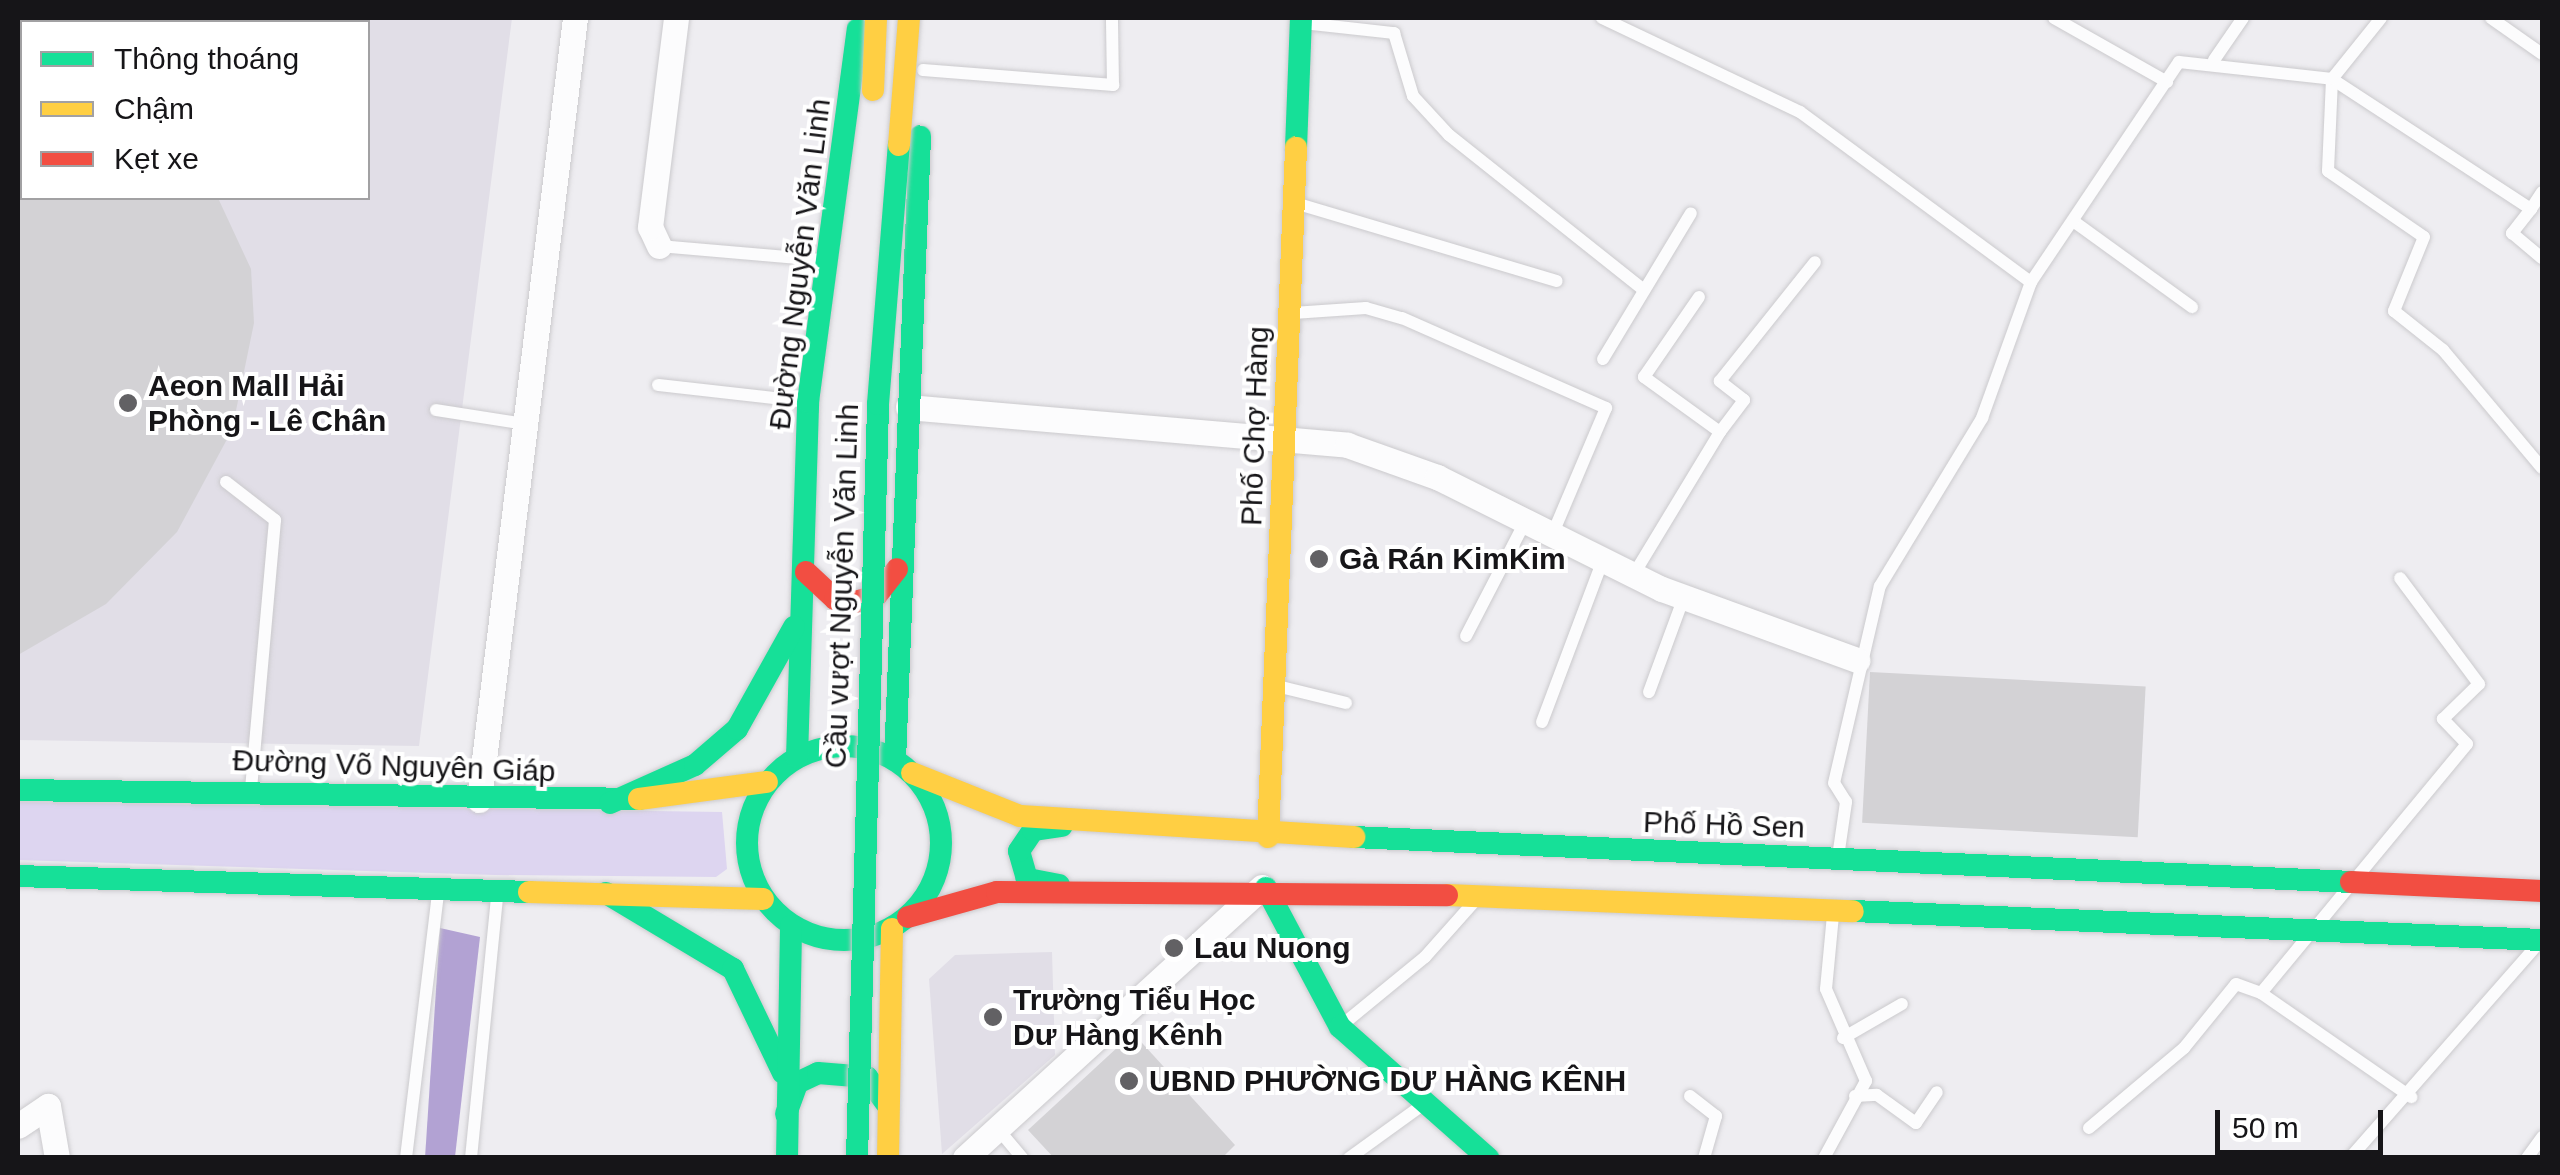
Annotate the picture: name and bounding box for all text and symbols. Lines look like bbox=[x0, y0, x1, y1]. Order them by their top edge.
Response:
legend bbox=[20, 20, 370, 200]
text: Thông thoáng bbox=[114, 42, 299, 75]
text: Chậm bbox=[114, 92, 194, 125]
street label: Đường Nguyễn Văn Linh bbox=[762, 96, 838, 432]
text: Kẹt xe bbox=[114, 142, 199, 175]
street label: Phố Chợ Hàng bbox=[1234, 326, 1276, 526]
place label: Aeon Mall Hải Phòng - Lê Chân bbox=[148, 368, 386, 438]
marker: Aeon Mall Hải Phòng - Lê Chân bbox=[117, 392, 139, 414]
street label: Cầu vượt Nguyễn Văn Linh bbox=[818, 403, 866, 769]
place label: Gà Rán KimKim bbox=[1339, 541, 1566, 577]
marker: Gà Rán KimKim bbox=[1308, 548, 1330, 570]
street label: Đường Võ Nguyên Giáp bbox=[232, 742, 556, 790]
street label: Phố Hồ Sen bbox=[1643, 804, 1805, 846]
place label: Lau Nuong bbox=[1194, 930, 1351, 966]
marker: Lau Nuong bbox=[1163, 937, 1185, 959]
place label: Trường Tiểu Học Dư Hàng Kênh bbox=[1013, 982, 1256, 1052]
marker: Trường Tiểu Học Dư Hàng Kênh bbox=[982, 1006, 1004, 1028]
place label: UBND PHƯỜNG DƯ HÀNG KÊNH bbox=[1149, 1063, 1626, 1099]
marker: UBND PHƯỜNG DƯ HÀNG KÊNH bbox=[1118, 1070, 1140, 1092]
scale bar bbox=[2220, 1090, 2388, 1152]
text: 50 m bbox=[2232, 1111, 2299, 1144]

